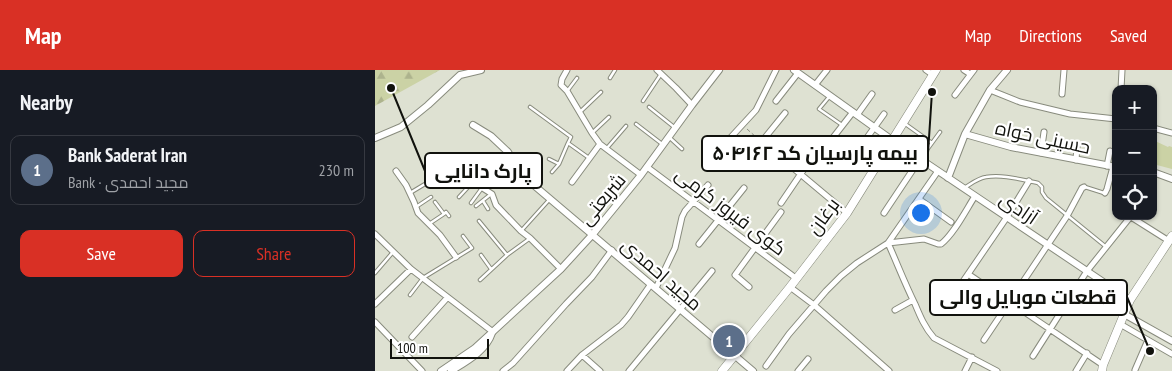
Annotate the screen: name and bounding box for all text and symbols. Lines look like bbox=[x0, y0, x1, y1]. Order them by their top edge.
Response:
text: Map bbox=[25, 20, 62, 51]
text: Map bbox=[965, 24, 991, 47]
text: Directions bbox=[1019, 24, 1082, 47]
text: Saved bbox=[1110, 24, 1147, 47]
map controls bbox=[1112, 85, 1157, 220]
button: + bbox=[1112, 85, 1157, 130]
text: Nearby bbox=[20, 89, 73, 116]
street label: حسینی خواه bbox=[993, 115, 1093, 159]
button: − bbox=[1112, 130, 1157, 175]
callout: بیمه پارسیان کد ۵۰۴۱۶۲ bbox=[702, 136, 928, 171]
text: بیمه پارسیان کد ۵۰۴۱۶۲ bbox=[712, 140, 918, 167]
text: Bank Saderat Iran bbox=[68, 143, 187, 167]
callout: پارک دانایی bbox=[425, 153, 542, 188]
text: پارک دانایی bbox=[434, 158, 532, 185]
text: 1 bbox=[33, 160, 41, 180]
text: 230 m bbox=[319, 160, 354, 180]
street label: کوی فیروز کرمی bbox=[671, 161, 791, 261]
street label: شریعتی bbox=[573, 168, 631, 230]
text: Bank · مجید احمدی bbox=[68, 172, 188, 192]
button: locate bbox=[1112, 175, 1157, 220]
street label: آزادی bbox=[995, 186, 1043, 230]
street label: برغان bbox=[801, 193, 845, 239]
your location bbox=[908, 200, 934, 226]
button: Save bbox=[20, 230, 183, 277]
button: Share bbox=[193, 230, 355, 277]
street label: مجید احمدی bbox=[617, 232, 707, 316]
callout: قطعات موبایل والی bbox=[930, 280, 1127, 315]
text: قطعات موبایل والی bbox=[939, 284, 1117, 310]
pin: 1 bbox=[713, 322, 745, 360]
scale bar bbox=[390, 336, 489, 359]
text: 100 m bbox=[397, 339, 428, 357]

